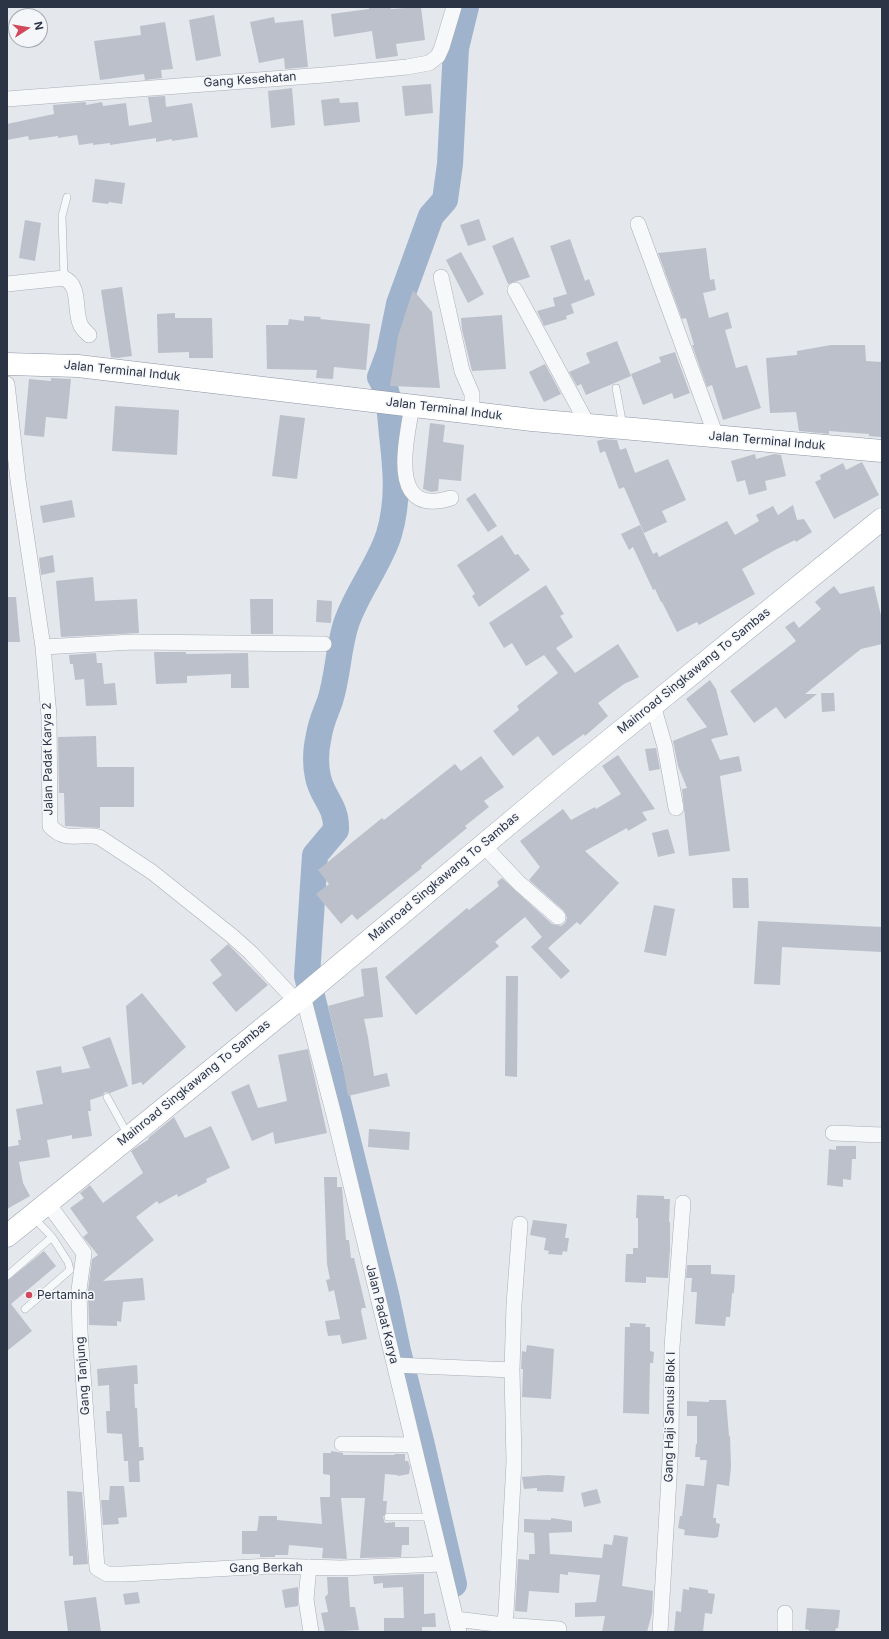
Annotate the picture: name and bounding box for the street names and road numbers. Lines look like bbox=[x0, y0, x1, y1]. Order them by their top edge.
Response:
street label: Gang Kesehatan bbox=[203, 70, 297, 90]
street label: Jalan Terminal Induk bbox=[63, 358, 181, 384]
street label: Jalan Terminal Induk bbox=[385, 395, 503, 423]
street label: Jalan Terminal Induk bbox=[708, 429, 826, 453]
street label: Mainroad Singkawang To Sambas bbox=[615, 605, 773, 737]
street label: Jalan Padat Karya 2 bbox=[40, 702, 56, 816]
street label: Mainroad Singkawang To Sambas bbox=[366, 810, 522, 944]
street label: Mainroad Singkawang To Sambas bbox=[115, 1017, 273, 1149]
street label: Jalan Padat Karya bbox=[363, 1263, 401, 1365]
street label: Gang Tanjung bbox=[73, 1336, 93, 1416]
street label: Gang Haji Sanusi Blok I bbox=[662, 1352, 678, 1482]
street label: Gang Berkah bbox=[229, 1560, 303, 1576]

